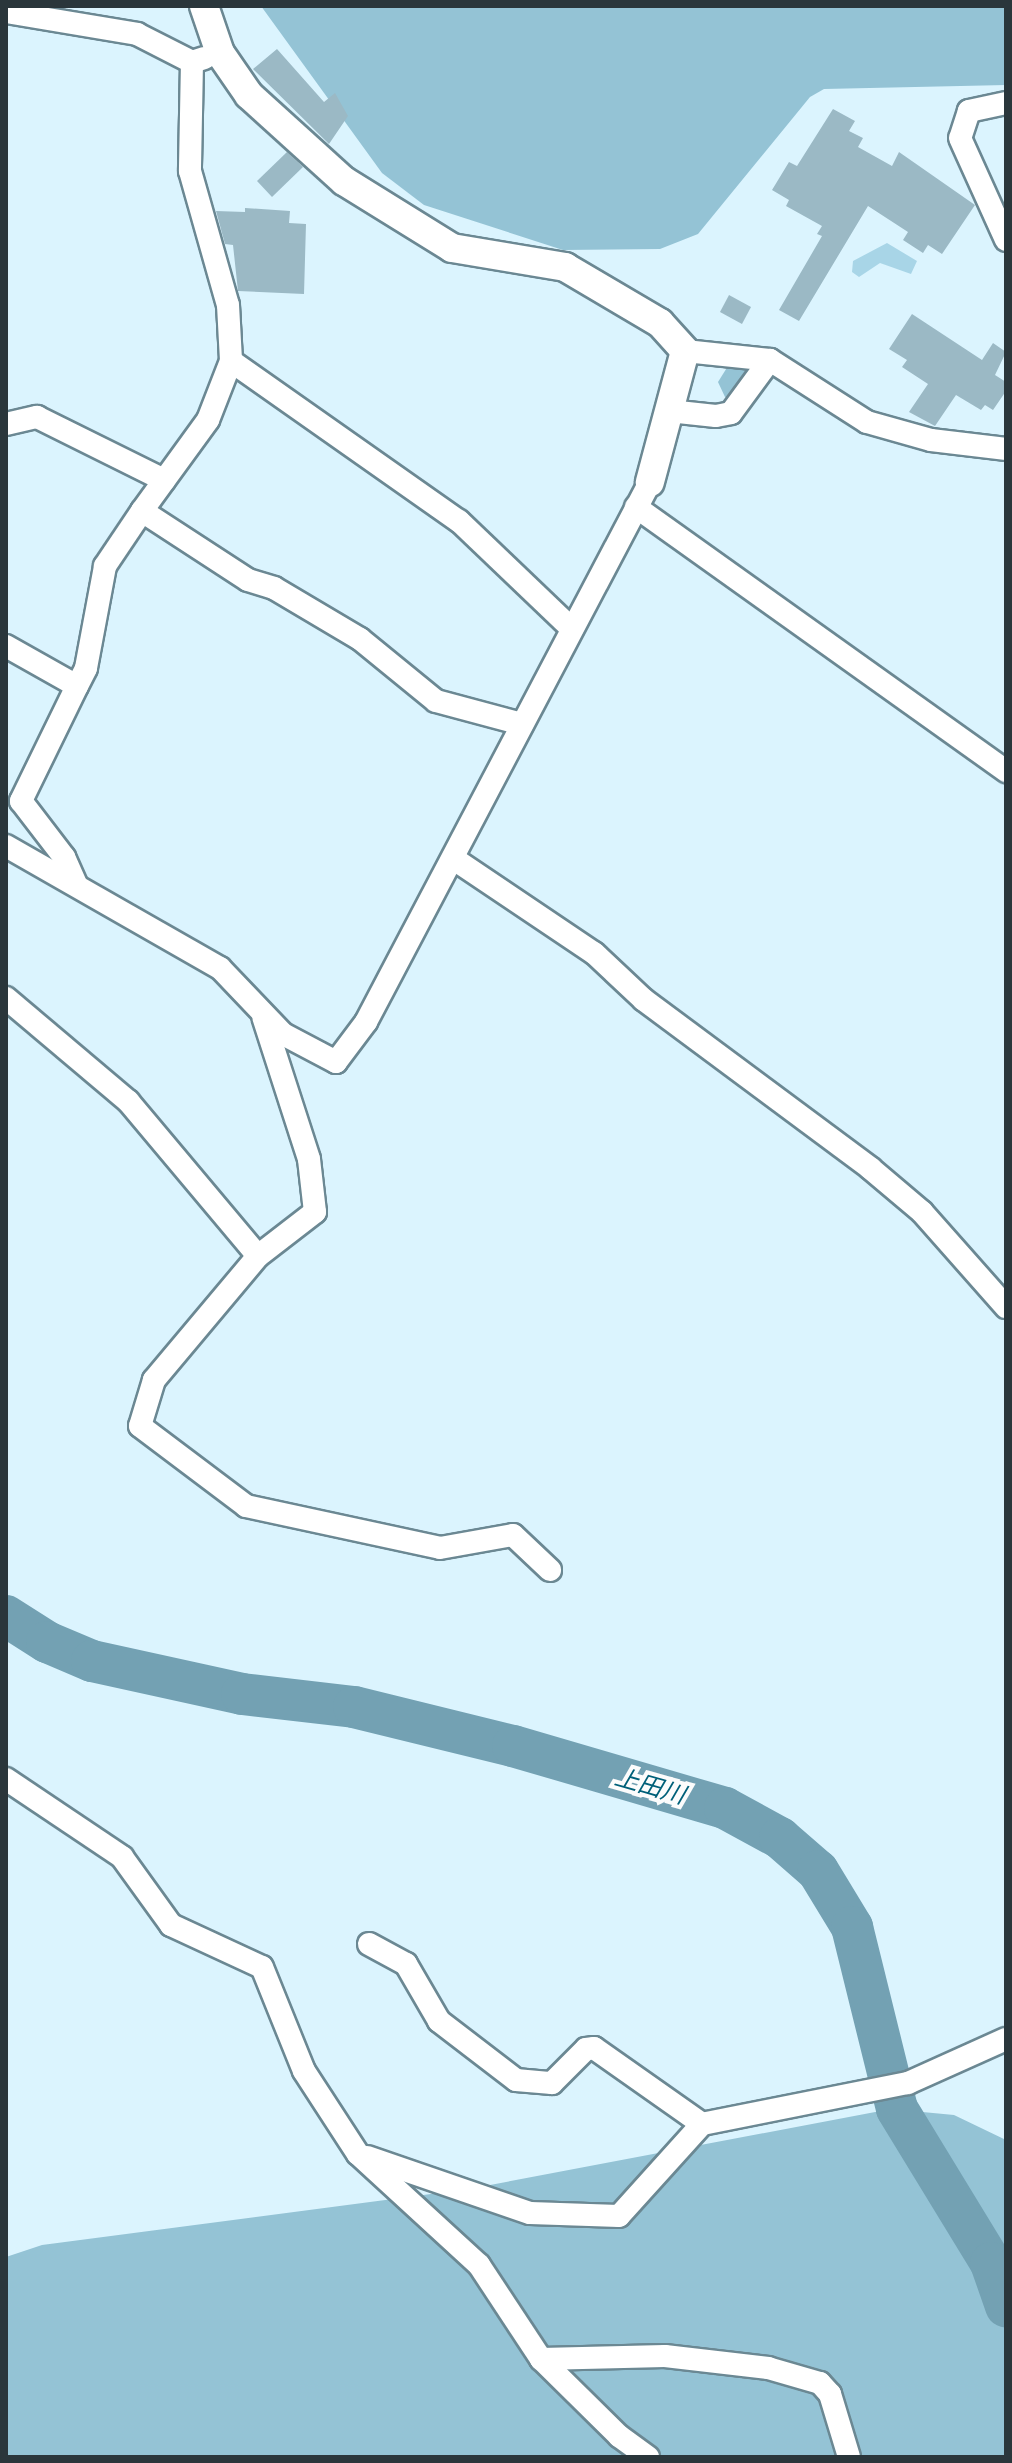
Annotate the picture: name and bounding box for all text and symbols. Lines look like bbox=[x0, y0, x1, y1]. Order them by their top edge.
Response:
water label: 上田川 bbox=[611, 1762, 689, 1810]

